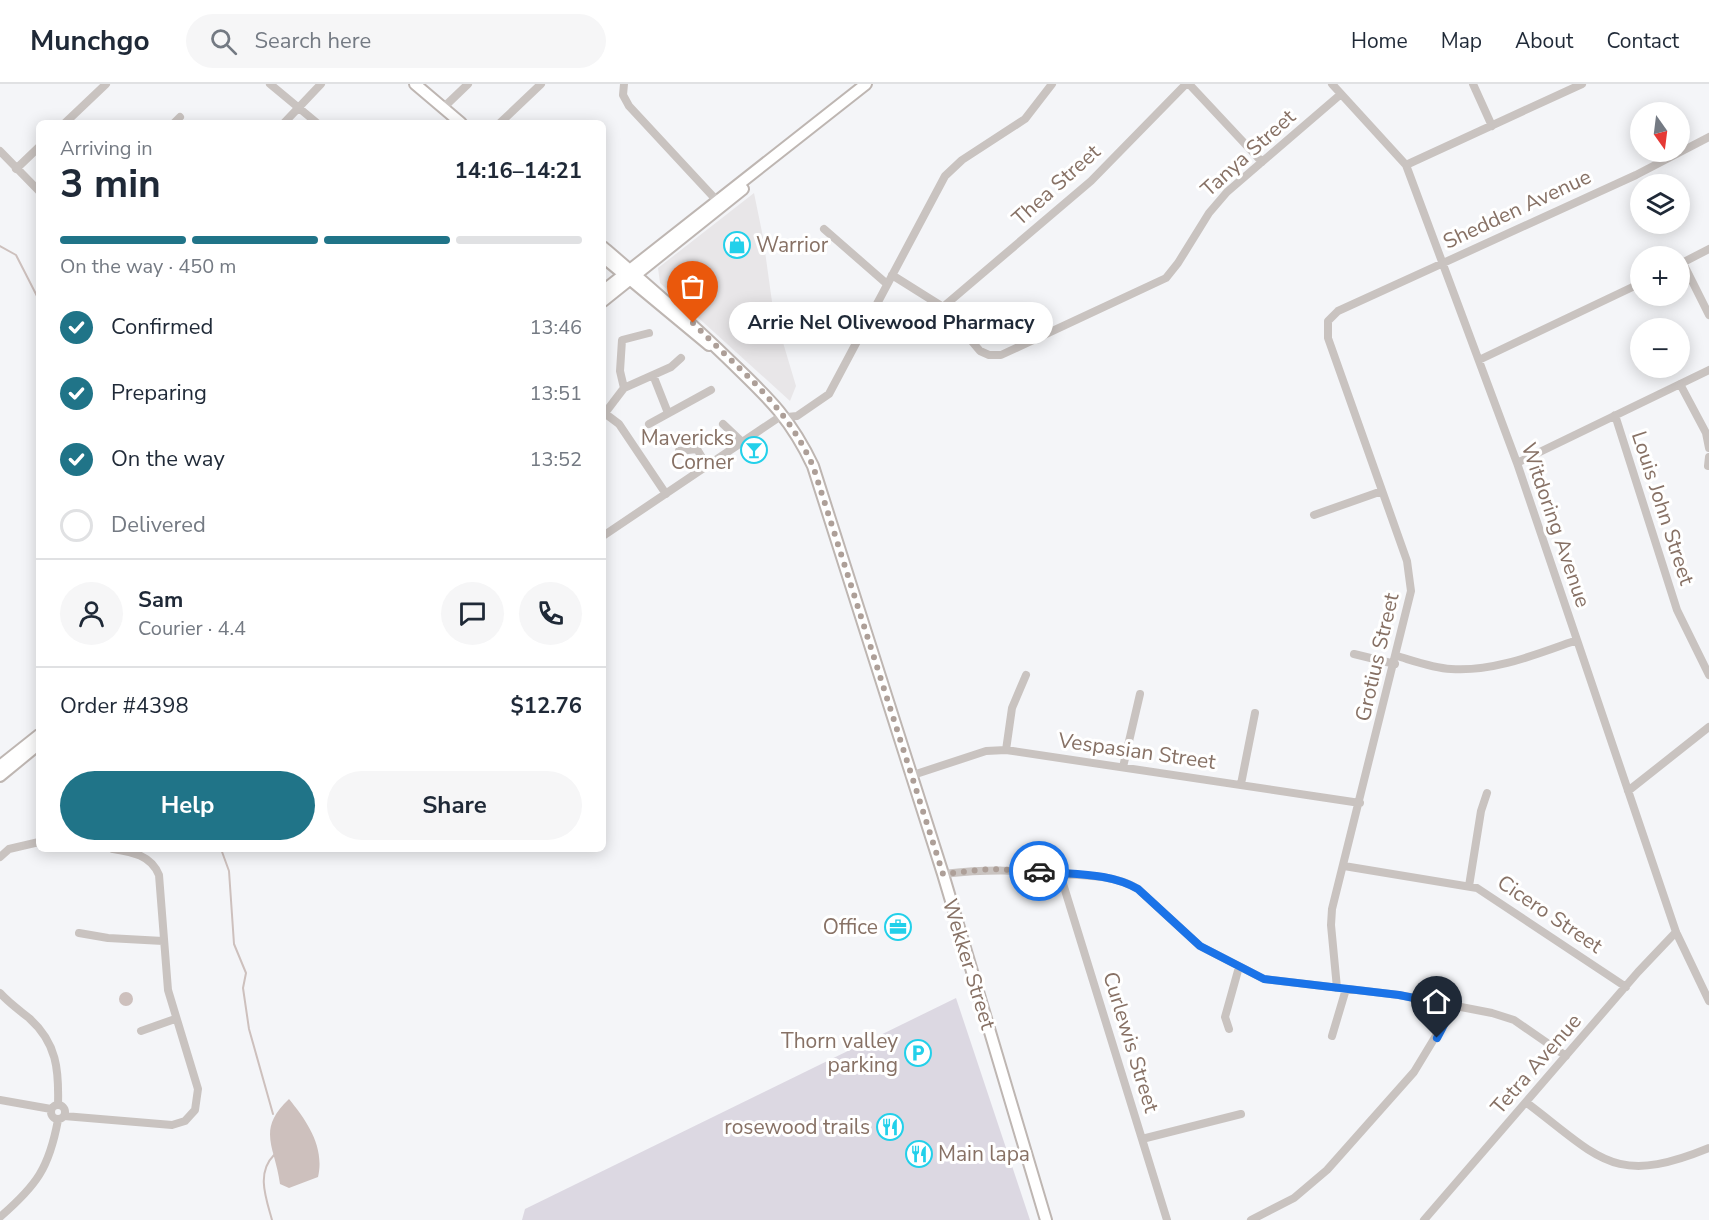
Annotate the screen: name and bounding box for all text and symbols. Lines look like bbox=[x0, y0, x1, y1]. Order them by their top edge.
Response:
search box bbox=[186, 14, 606, 68]
text: Munchgo bbox=[30, 22, 150, 60]
icon: search bbox=[207, 25, 240, 58]
text: Search here bbox=[255, 26, 371, 56]
text: Home bbox=[1351, 27, 1408, 55]
text: Map bbox=[1441, 27, 1482, 55]
text: About bbox=[1515, 27, 1573, 55]
text: Contact bbox=[1606, 27, 1679, 55]
north arrow bbox=[1630, 102, 1690, 162]
map controls bbox=[1630, 102, 1690, 378]
street label: Tanya Street bbox=[1195, 103, 1302, 203]
text: Arriving in bbox=[60, 135, 153, 162]
street label: Thea Street bbox=[1006, 138, 1107, 232]
text: 14:16–14:21 bbox=[454, 156, 582, 186]
text: 3 min bbox=[60, 158, 161, 211]
street label: Shedden Avenue bbox=[1438, 162, 1596, 256]
button: layers bbox=[1630, 174, 1690, 234]
shop icon: Warrior bbox=[722, 230, 752, 260]
place label: Warrior bbox=[756, 231, 829, 259]
button: + bbox=[1630, 246, 1690, 306]
text: On the way · 450 m bbox=[60, 253, 236, 280]
pin bbox=[667, 261, 718, 323]
icon: bag bbox=[676, 270, 709, 303]
callout: Arrie Nel Olivewood Pharmacy bbox=[729, 302, 1053, 344]
text: Arrie Nel Olivewood Pharmacy bbox=[747, 309, 1035, 336]
icon: check bbox=[60, 311, 93, 344]
text: Confirmed bbox=[111, 312, 213, 342]
text: 13:46 bbox=[529, 314, 582, 341]
button: − bbox=[1630, 318, 1690, 378]
icon: check bbox=[60, 377, 93, 410]
text: Preparing bbox=[111, 378, 207, 408]
text: 13:51 bbox=[529, 380, 582, 407]
place label: Mavericks Corner bbox=[641, 424, 734, 476]
street label: Louis John Street bbox=[1625, 428, 1701, 589]
bar icon: Mavericks Corner bbox=[739, 435, 769, 465]
street label: Witdoring Avenue bbox=[1515, 439, 1597, 611]
icon: check bbox=[60, 443, 93, 476]
text: On the way bbox=[111, 444, 225, 474]
text: 13:52 bbox=[529, 446, 582, 473]
text: Delivered bbox=[111, 510, 206, 540]
button: person bbox=[60, 582, 123, 645]
button: chat bbox=[441, 582, 504, 645]
button: phone bbox=[519, 582, 582, 645]
text: Sam bbox=[138, 585, 183, 615]
street label: Grotius Street bbox=[1349, 589, 1406, 724]
text: Courier · 4.4 bbox=[138, 615, 246, 642]
text: Order #4398 bbox=[60, 691, 189, 721]
text: $12.76 bbox=[511, 691, 582, 721]
street label: Vespasian Street bbox=[1056, 726, 1218, 776]
button: Help bbox=[60, 771, 315, 840]
button: Share bbox=[327, 771, 582, 840]
courier bbox=[1009, 841, 1069, 901]
icon: car bbox=[1023, 855, 1056, 888]
street label: Cicero Street bbox=[1492, 868, 1609, 960]
street label: Wekker Street bbox=[936, 895, 1002, 1033]
office icon: Office bbox=[883, 912, 913, 942]
place label: Office bbox=[823, 913, 878, 941]
street label: Curlewis Street bbox=[1096, 968, 1166, 1116]
pin bbox=[1411, 976, 1462, 1038]
icon: home bbox=[1420, 985, 1453, 1018]
street label: Tetra Avenue bbox=[1484, 1008, 1588, 1120]
place label: Thorn valley parking bbox=[781, 1027, 898, 1079]
parking icon: Thorn valley parking bbox=[903, 1038, 933, 1068]
restaurant icon: rosewood trails bbox=[875, 1112, 905, 1142]
place label: rosewood trails bbox=[724, 1113, 870, 1141]
restaurant icon: Main lapa bbox=[904, 1139, 934, 1169]
place label: Main lapa bbox=[938, 1140, 1030, 1168]

